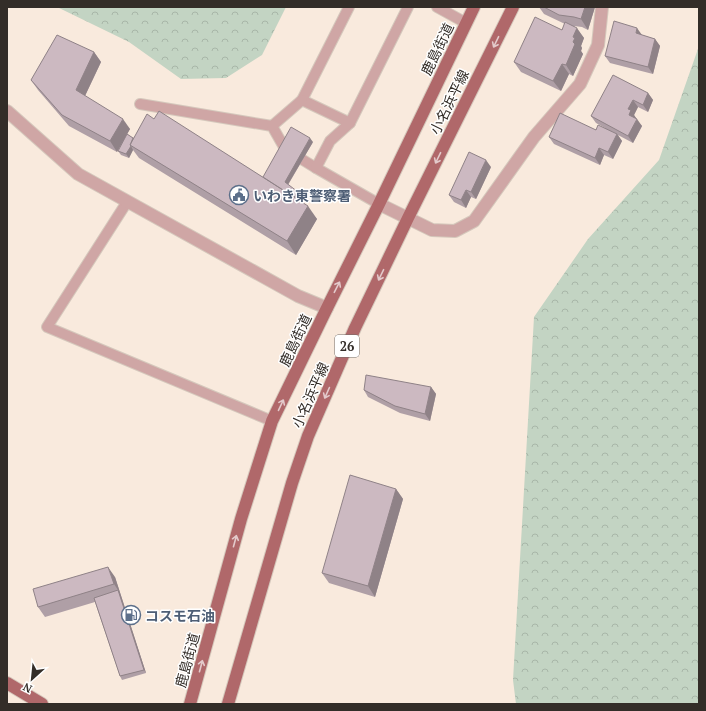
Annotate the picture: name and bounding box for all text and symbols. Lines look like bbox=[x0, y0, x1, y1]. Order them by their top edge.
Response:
street label: 鹿島街道 bbox=[416, 20, 458, 78]
one-way arrow bbox=[492, 36, 499, 48]
street label: 小名浜平線 bbox=[425, 66, 473, 138]
one-way arrow bbox=[434, 152, 441, 164]
public building icon: いわき東警察署 bbox=[228, 184, 250, 206]
place label: いわき東警察署 bbox=[253, 186, 351, 205]
one-way arrow bbox=[377, 269, 384, 281]
one-way arrow bbox=[334, 282, 341, 294]
street label: 鹿島街道 bbox=[275, 311, 315, 369]
road number: 26 bbox=[335, 335, 359, 357]
street label: 小名浜平線 bbox=[287, 359, 333, 431]
one-way arrow bbox=[322, 387, 330, 399]
one-way arrow bbox=[277, 399, 285, 411]
one-way arrow bbox=[231, 535, 239, 548]
fuel station icon: コスモ石油 bbox=[120, 604, 142, 626]
place label: コスモ石油 bbox=[145, 606, 215, 625]
street label: 鹿島街道 bbox=[171, 630, 203, 690]
north arrow bbox=[12, 659, 52, 699]
one-way arrow bbox=[197, 660, 205, 673]
text: N bbox=[20, 679, 34, 696]

